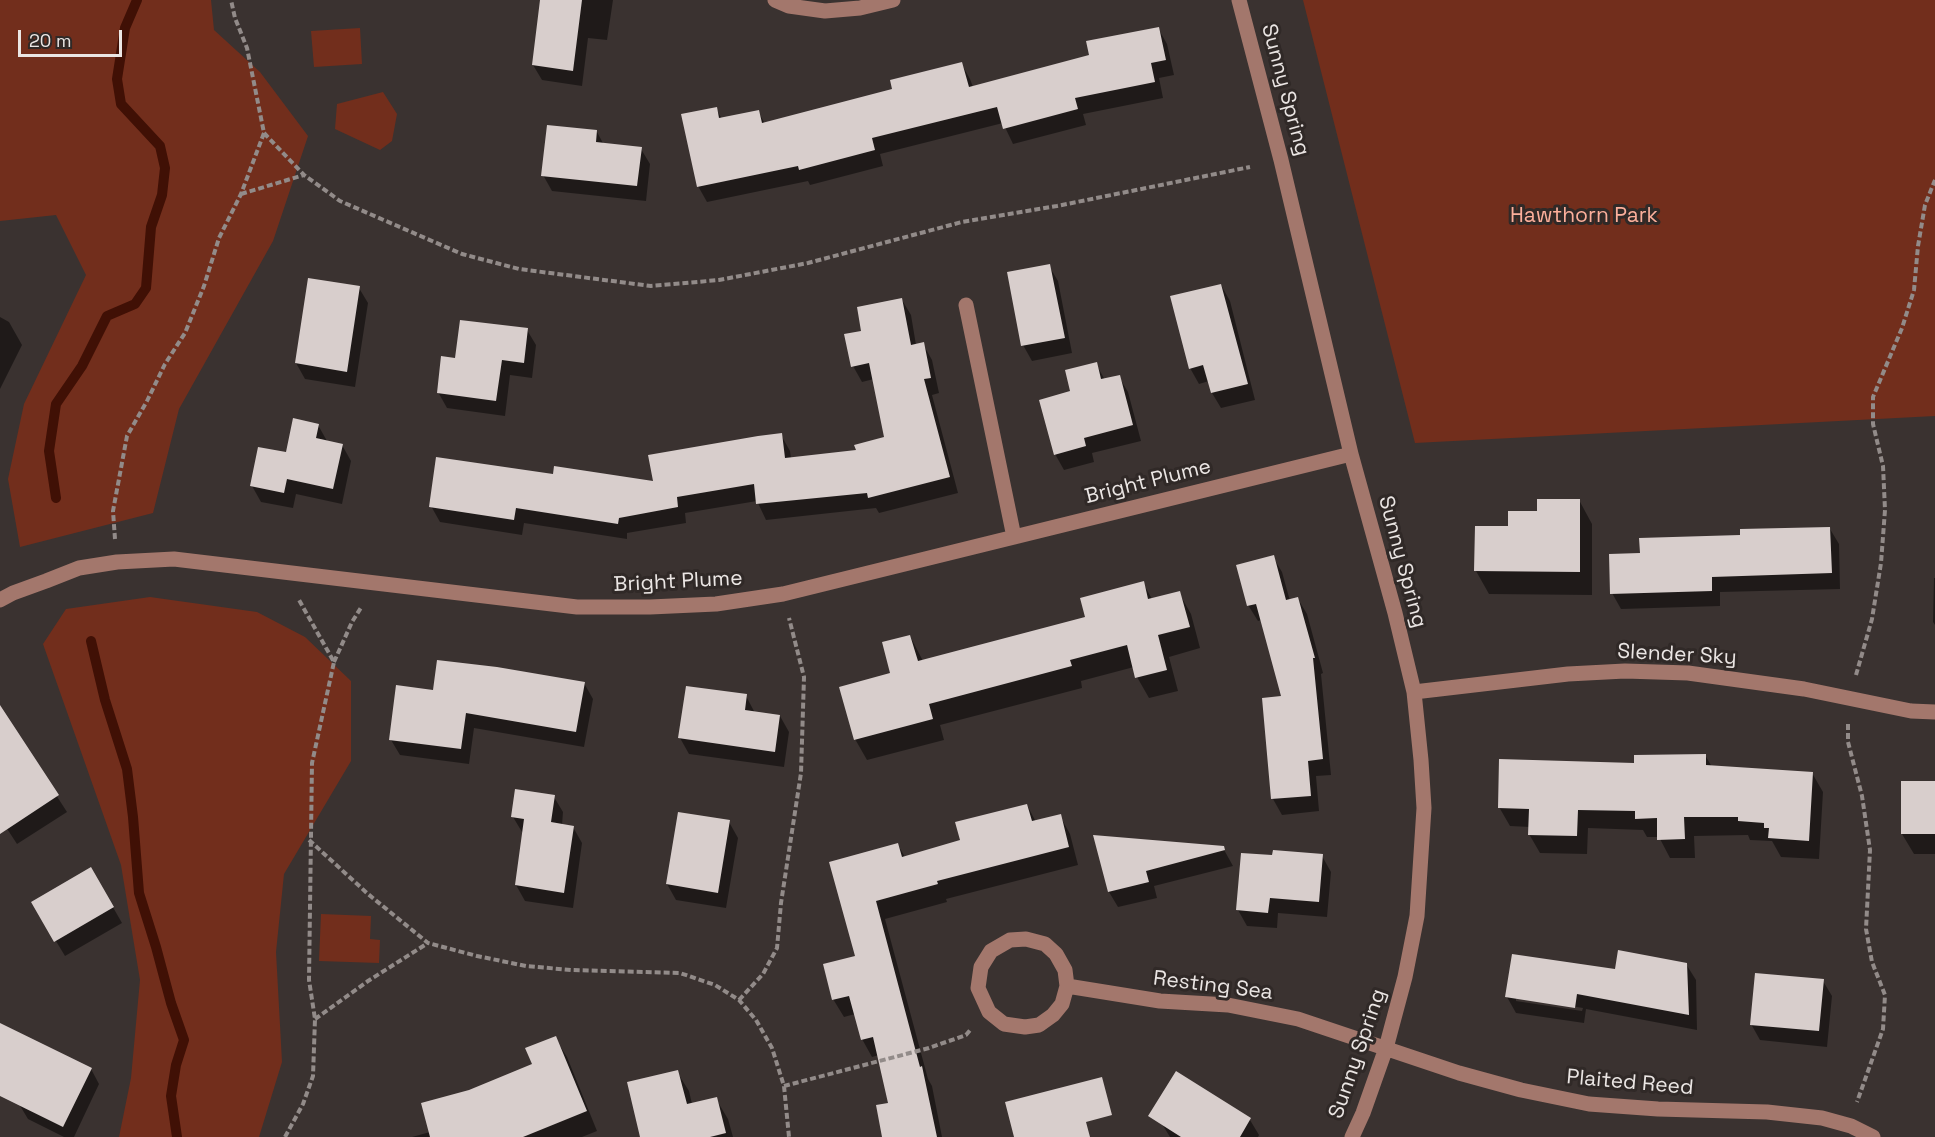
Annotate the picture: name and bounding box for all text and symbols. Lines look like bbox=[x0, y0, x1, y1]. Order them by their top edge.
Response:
scale bar bbox=[21, 18, 124, 56]
street label: Sunny Spring bbox=[1255, 21, 1315, 159]
text: 20 m bbox=[29, 29, 72, 52]
park label: Hawthorn Park bbox=[1510, 203, 1658, 229]
street label: Bright Plume bbox=[1082, 454, 1214, 510]
street label: Sunny Spring bbox=[1372, 493, 1432, 631]
street label: Bright Plume bbox=[613, 566, 743, 598]
street label: Slender Sky bbox=[1617, 639, 1737, 671]
street label: Resting Sea bbox=[1152, 966, 1274, 1006]
street label: Sunny Spring bbox=[1324, 986, 1392, 1122]
street label: Plaited Reed bbox=[1566, 1065, 1694, 1101]

